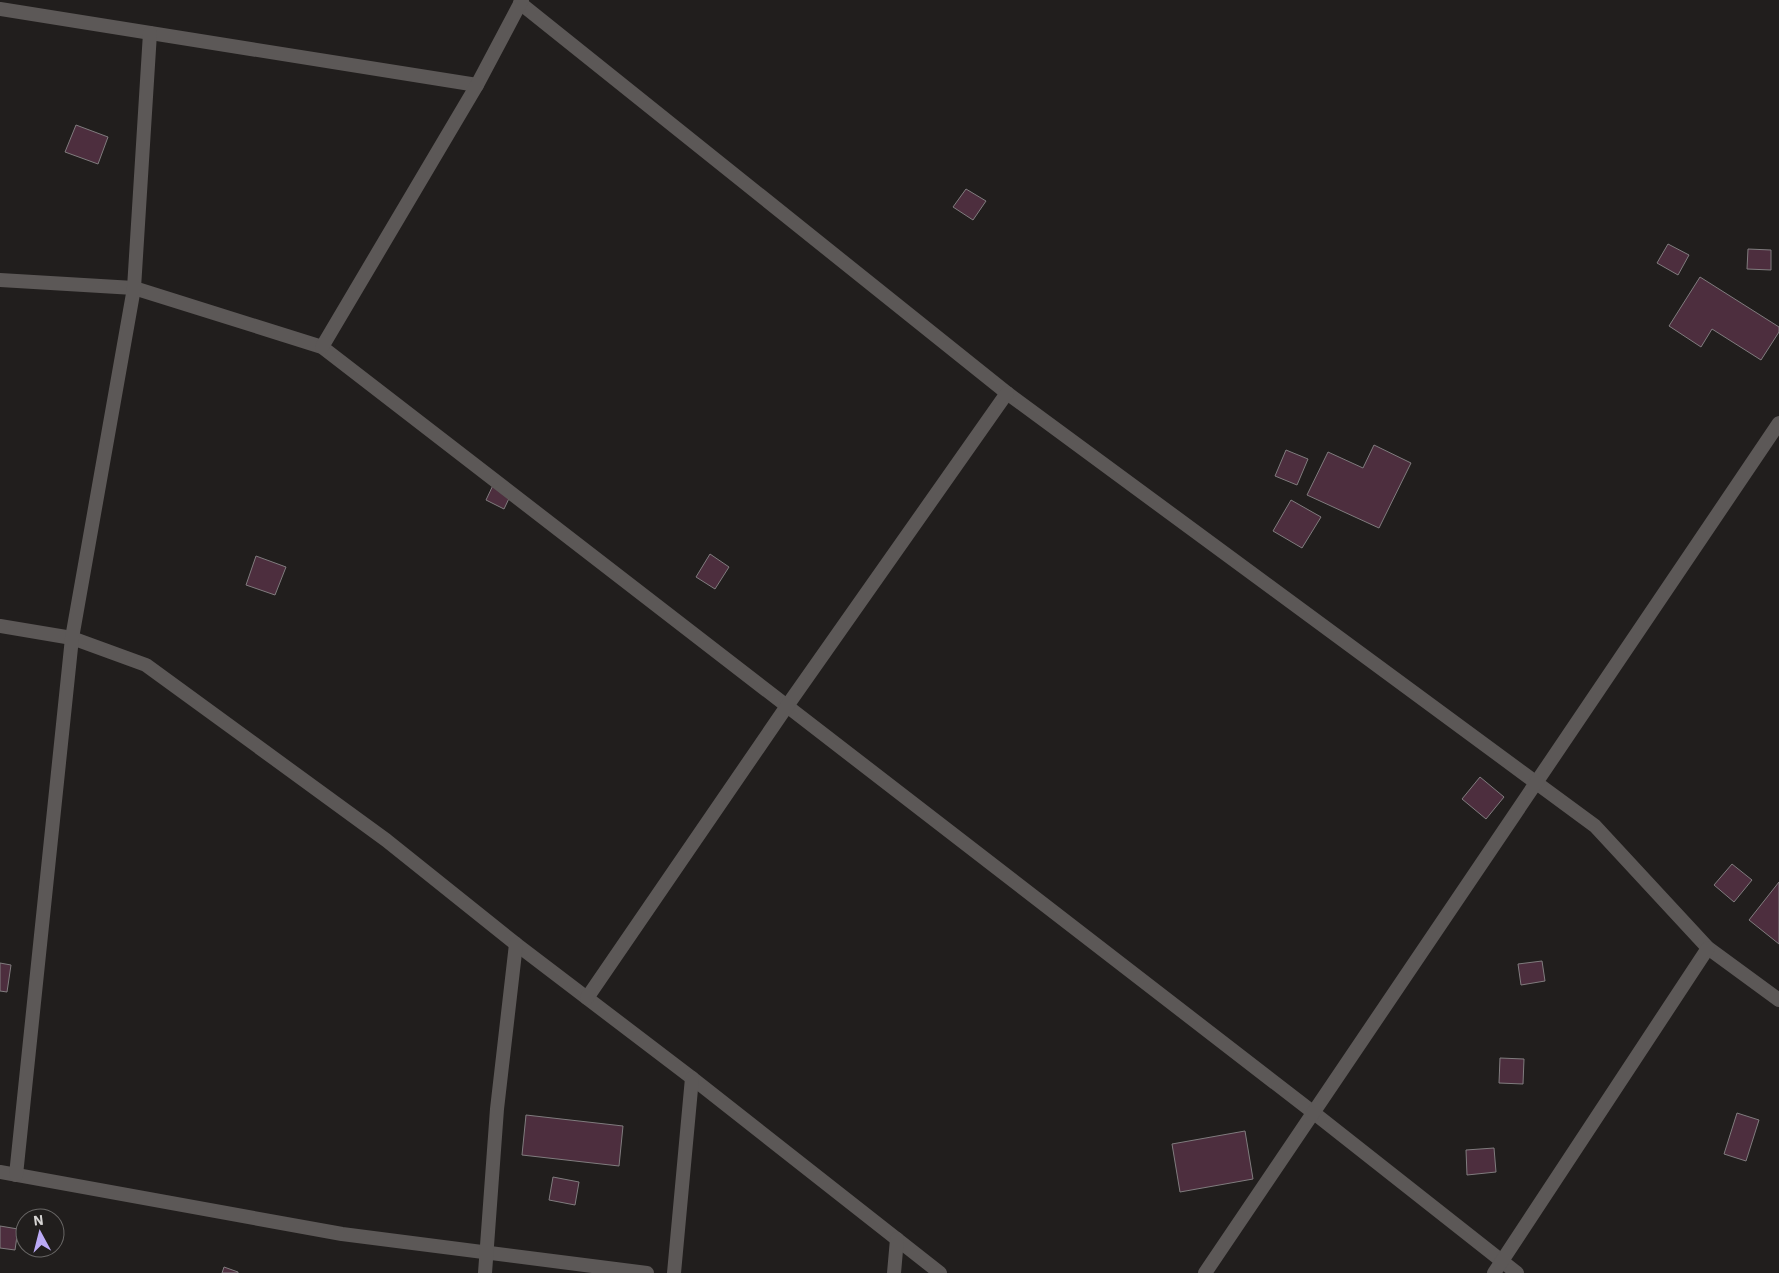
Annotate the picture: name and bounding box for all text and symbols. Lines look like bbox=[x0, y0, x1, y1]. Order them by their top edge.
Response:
north arrow bbox=[15, 1208, 65, 1258]
text: N bbox=[32, 1211, 45, 1230]

